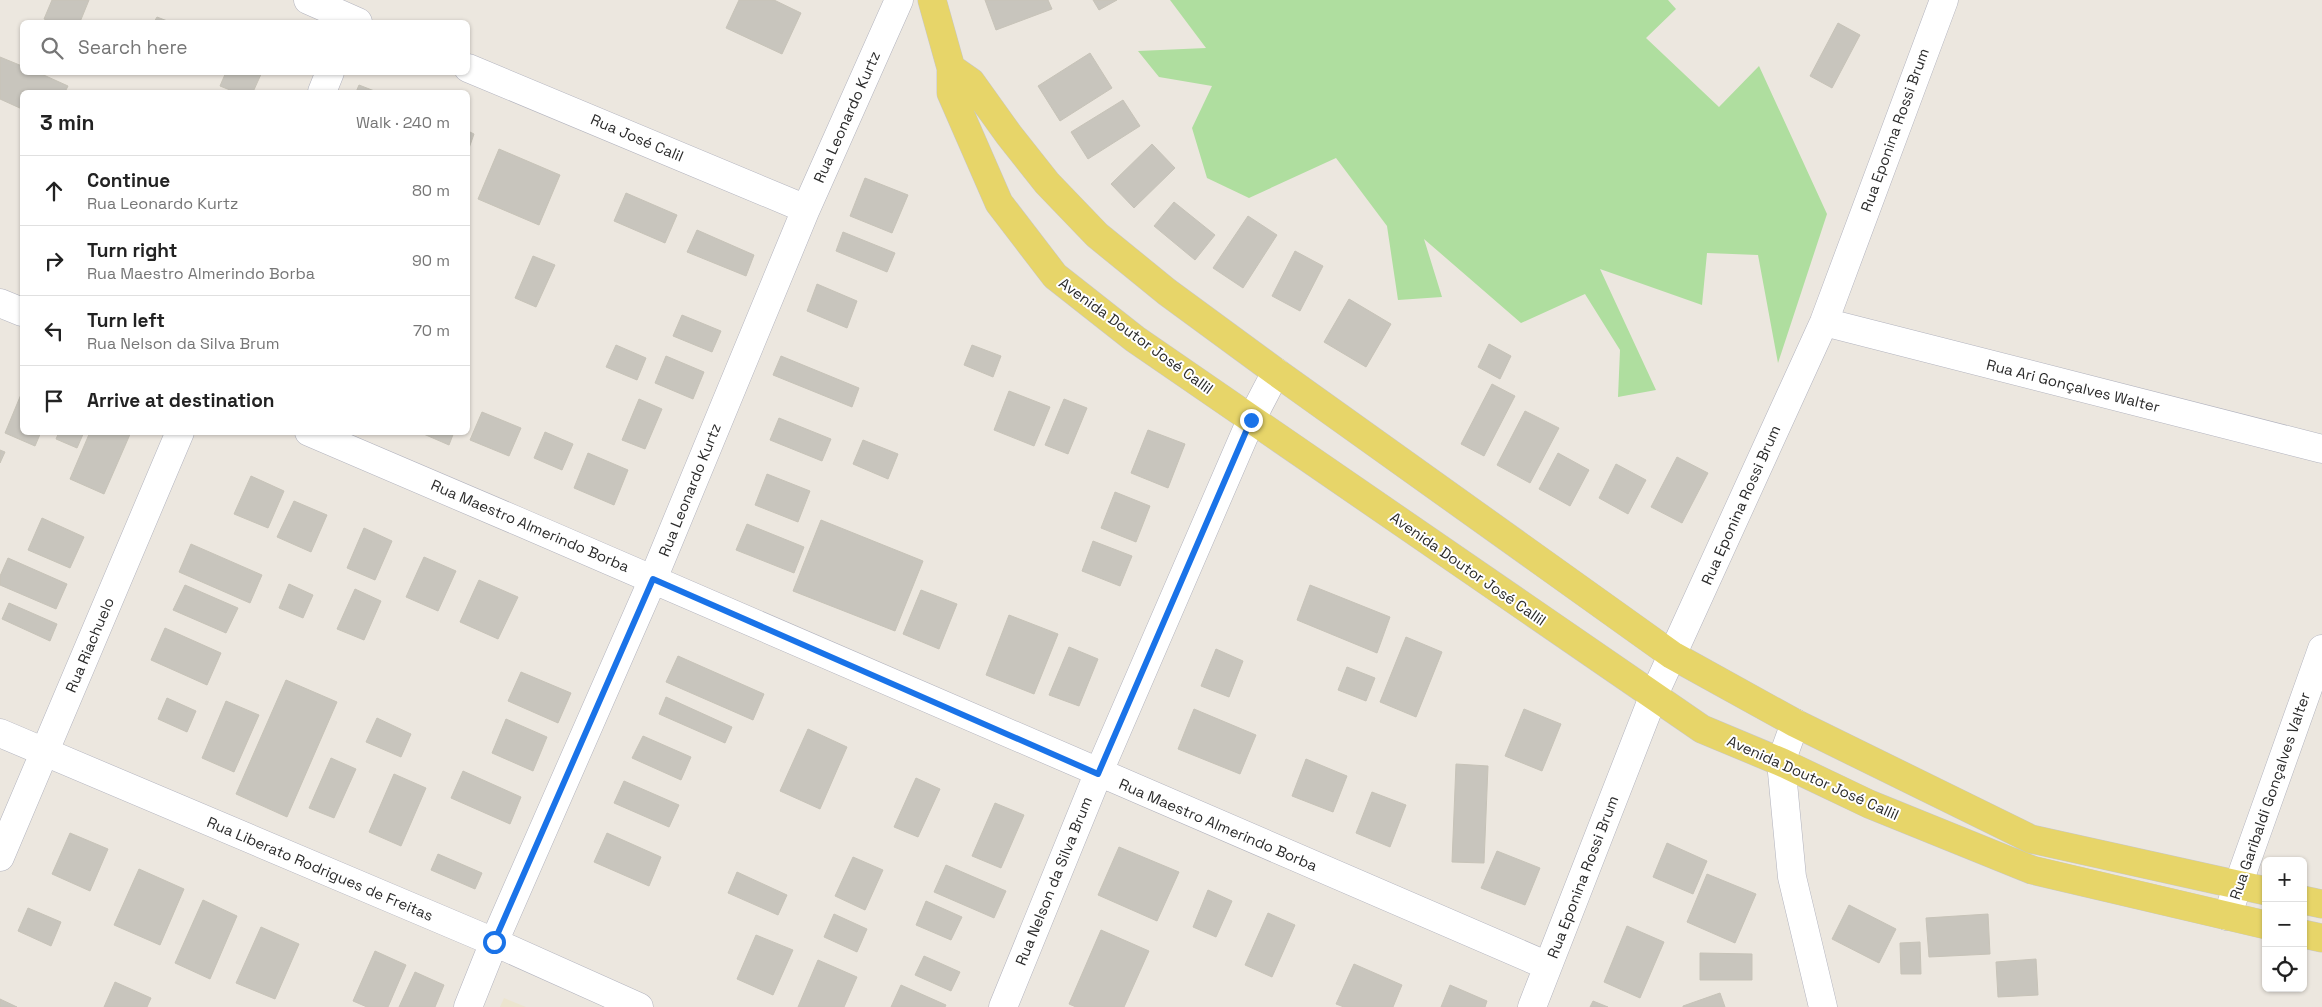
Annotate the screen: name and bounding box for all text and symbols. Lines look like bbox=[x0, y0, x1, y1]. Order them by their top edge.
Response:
search box bbox=[20, 20, 470, 75]
icon: search bbox=[38, 34, 66, 62]
text: Search here bbox=[78, 35, 188, 60]
street label: Rua Eponina Rossi Brum bbox=[1856, 45, 1933, 214]
street label: Rua Leonardo Kurtz bbox=[809, 48, 884, 186]
text: 3 min bbox=[40, 109, 95, 136]
street label: Rua José Calil bbox=[588, 109, 686, 166]
text: Walk · 240 m bbox=[356, 112, 450, 133]
text: Continue bbox=[87, 168, 170, 193]
icon: ahead bbox=[40, 177, 68, 205]
text: 80 m bbox=[412, 180, 450, 201]
text: Rua Leonardo Kurtz bbox=[87, 193, 238, 214]
text: Turn right bbox=[87, 238, 177, 263]
icon: right bbox=[40, 247, 68, 275]
text: 90 m bbox=[412, 250, 450, 271]
text: Rua Maestro Almerindo Borba bbox=[87, 263, 315, 284]
street label: Avenida Doutor José Callil bbox=[1055, 273, 1217, 398]
text: Turn left bbox=[87, 308, 165, 333]
icon: left bbox=[40, 317, 68, 345]
text: 70 m bbox=[413, 320, 450, 341]
text: Rua Nelson da Silva Brum bbox=[87, 333, 280, 354]
street label: Rua Ari Gonçalves Walter bbox=[1984, 355, 2162, 416]
icon: arrive bbox=[40, 387, 68, 415]
text: Arrive at destination bbox=[87, 388, 275, 413]
route end bbox=[1240, 409, 1263, 432]
street label: Rua Leonardo Kurtz bbox=[654, 420, 725, 559]
street label: Rua Eponina Rossi Brum bbox=[1697, 422, 1784, 588]
street label: Rua Maestro Almerindo Borba bbox=[428, 475, 633, 576]
street label: Avenida Doutor José Callil bbox=[1387, 507, 1550, 630]
street label: Rua Riachuelo bbox=[61, 594, 118, 695]
street label: Rua Garibaldi Gonçalves Valter bbox=[2225, 689, 2314, 902]
street label: Avenida Doutor José Callil bbox=[1724, 731, 1902, 824]
street label: Rua Maestro Almerindo Borba bbox=[1116, 774, 1321, 875]
street label: Rua Eponina Rossi Brum bbox=[1543, 793, 1622, 961]
street label: Rua Nelson da Silva Brum bbox=[1011, 794, 1096, 968]
street label: Rua Liberato Rodrigues de Freitas bbox=[204, 812, 436, 925]
map controls bbox=[2262, 857, 2307, 992]
button: + bbox=[2262, 857, 2307, 902]
button: − bbox=[2262, 902, 2307, 947]
route start bbox=[483, 931, 506, 954]
button: locate bbox=[2262, 947, 2307, 992]

